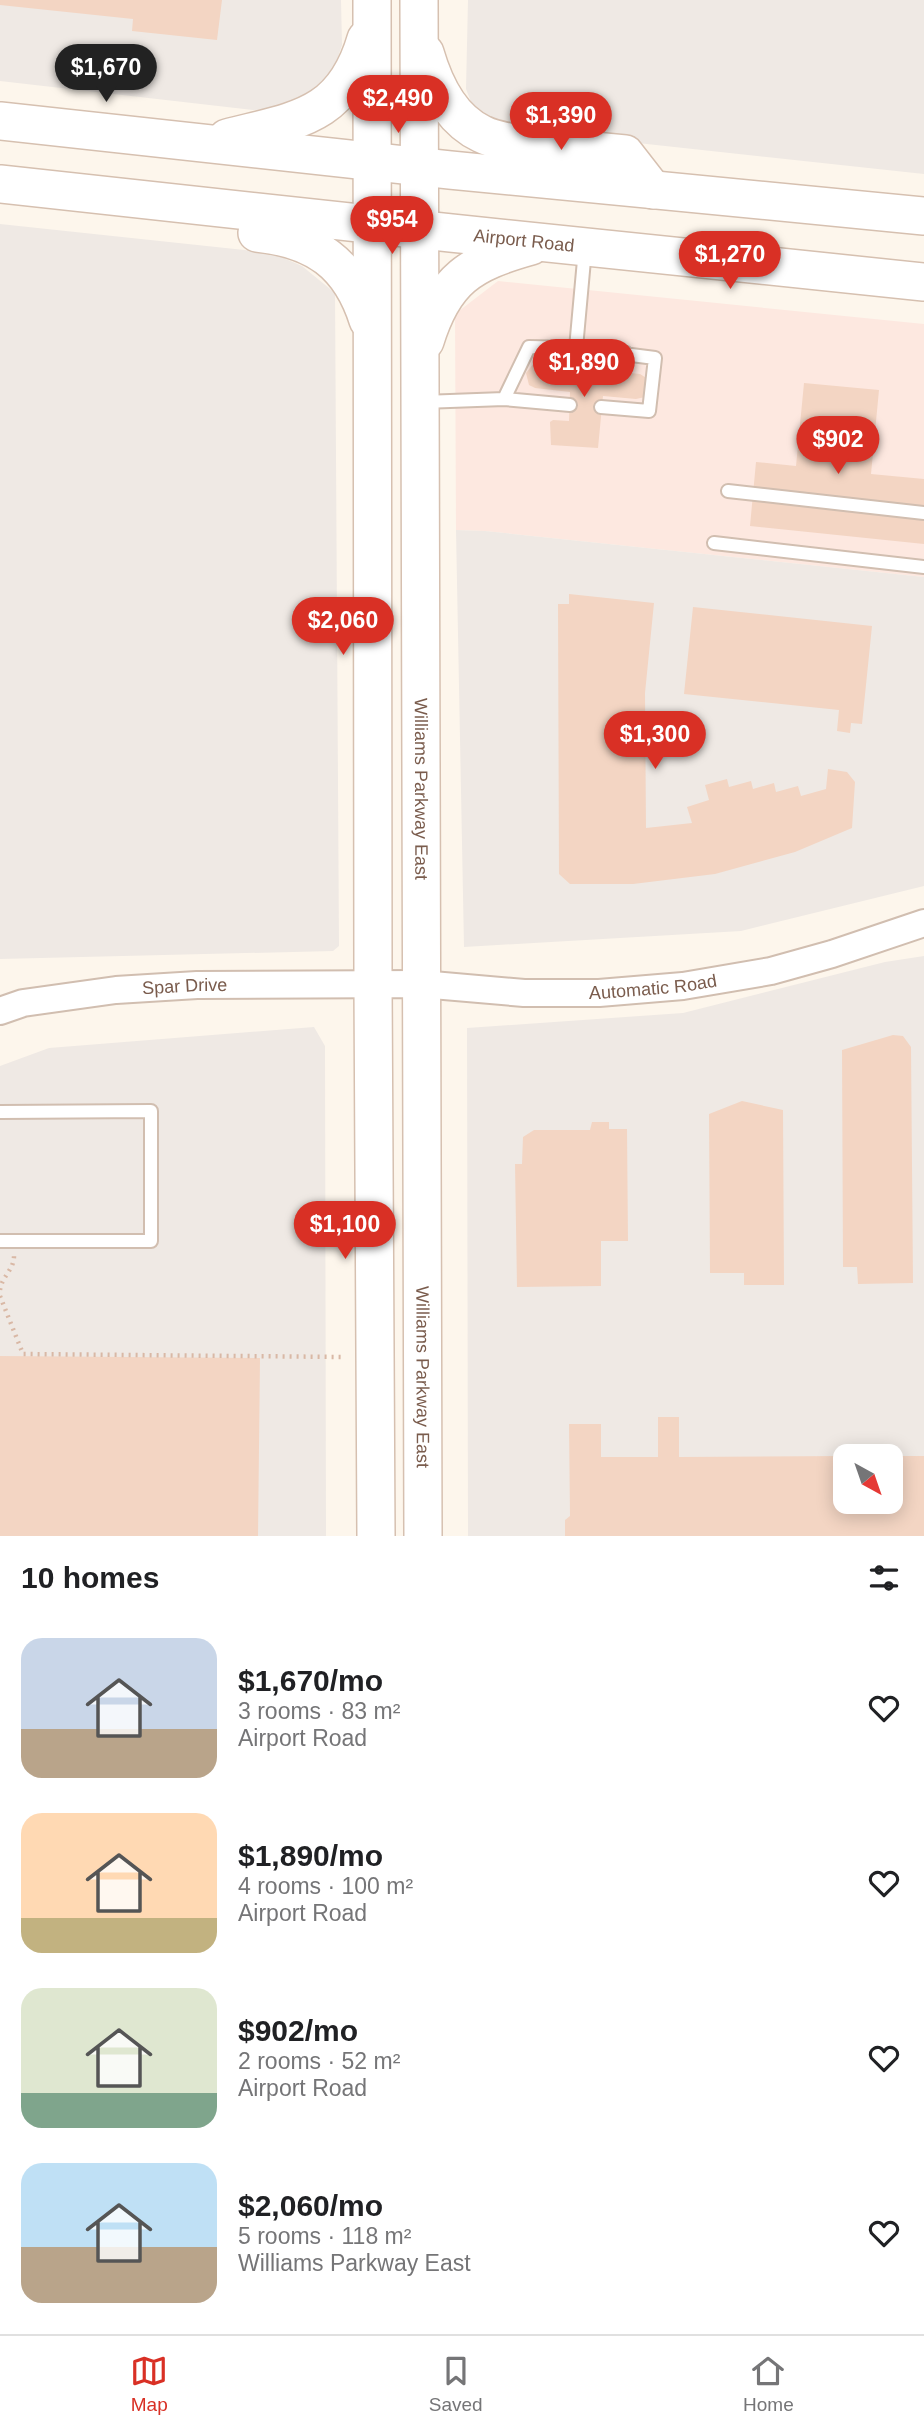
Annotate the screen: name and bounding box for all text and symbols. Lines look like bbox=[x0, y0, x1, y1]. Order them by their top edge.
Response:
pin: $1,670 bbox=[49, 44, 163, 104]
text: $1,670 bbox=[71, 54, 141, 80]
pin: $2,490 bbox=[341, 76, 455, 135]
text: $2,490 bbox=[363, 85, 433, 111]
pin: $1,390 bbox=[504, 92, 618, 152]
text: $1,390 bbox=[526, 102, 596, 128]
pin: $954 bbox=[351, 196, 433, 256]
text: $954 bbox=[366, 206, 418, 232]
street label: Airport Road bbox=[473, 225, 575, 256]
pin: $1,270 bbox=[673, 232, 787, 291]
text: $1,270 bbox=[695, 241, 765, 267]
pin: $1,890 bbox=[527, 340, 641, 399]
text: $1,890 bbox=[549, 349, 619, 375]
pin: $902 bbox=[797, 416, 879, 476]
text: $902 bbox=[812, 426, 864, 452]
pin: $2,060 bbox=[286, 598, 400, 657]
text: $2,060 bbox=[308, 607, 378, 633]
street label: Williams Parkway East bbox=[411, 698, 431, 880]
pin: $1,300 bbox=[598, 712, 712, 771]
text: $1,300 bbox=[620, 721, 690, 747]
street label: Automatic Road bbox=[589, 970, 718, 1003]
street label: Spar Drive bbox=[142, 975, 227, 998]
pin: $1,100 bbox=[288, 1202, 402, 1261]
text: $1,100 bbox=[310, 1211, 380, 1237]
street label: Williams Parkway East bbox=[412, 1286, 433, 1468]
north arrow bbox=[833, 1444, 903, 1514]
map controls bbox=[833, 1444, 903, 1514]
icon: filters bbox=[865, 1559, 903, 1597]
text: 10 homes bbox=[21, 1561, 159, 1594]
text: $1,670/mo bbox=[238, 1664, 383, 1697]
icon: home bbox=[77, 1666, 161, 1750]
icon: heart bbox=[865, 1689, 903, 1727]
text: 3 rooms · 83 m² bbox=[238, 1698, 400, 1724]
text: Airport Road bbox=[238, 1725, 367, 1751]
text: $1,890/mo bbox=[238, 1839, 383, 1872]
icon: home bbox=[77, 1841, 161, 1925]
icon: heart bbox=[865, 1864, 903, 1902]
text: 4 rooms · 100 m² bbox=[238, 1873, 413, 1899]
text: Airport Road bbox=[238, 1900, 367, 1926]
text: $902/mo bbox=[238, 2014, 358, 2047]
icon: home bbox=[77, 2016, 161, 2100]
icon: heart bbox=[865, 2039, 903, 2077]
text: 2 rooms · 52 m² bbox=[238, 2048, 400, 2074]
text: Airport Road bbox=[238, 2075, 367, 2101]
text: $2,060/mo bbox=[238, 2189, 383, 2222]
icon: home bbox=[77, 2191, 161, 2275]
icon: heart bbox=[865, 2214, 903, 2252]
text: 5 rooms · 118 m² bbox=[238, 2223, 411, 2249]
text: Williams Parkway East bbox=[238, 2250, 471, 2276]
tab: Map bbox=[130, 2352, 168, 2416]
tab: Saved bbox=[429, 2352, 483, 2416]
tab: Home bbox=[743, 2352, 794, 2416]

